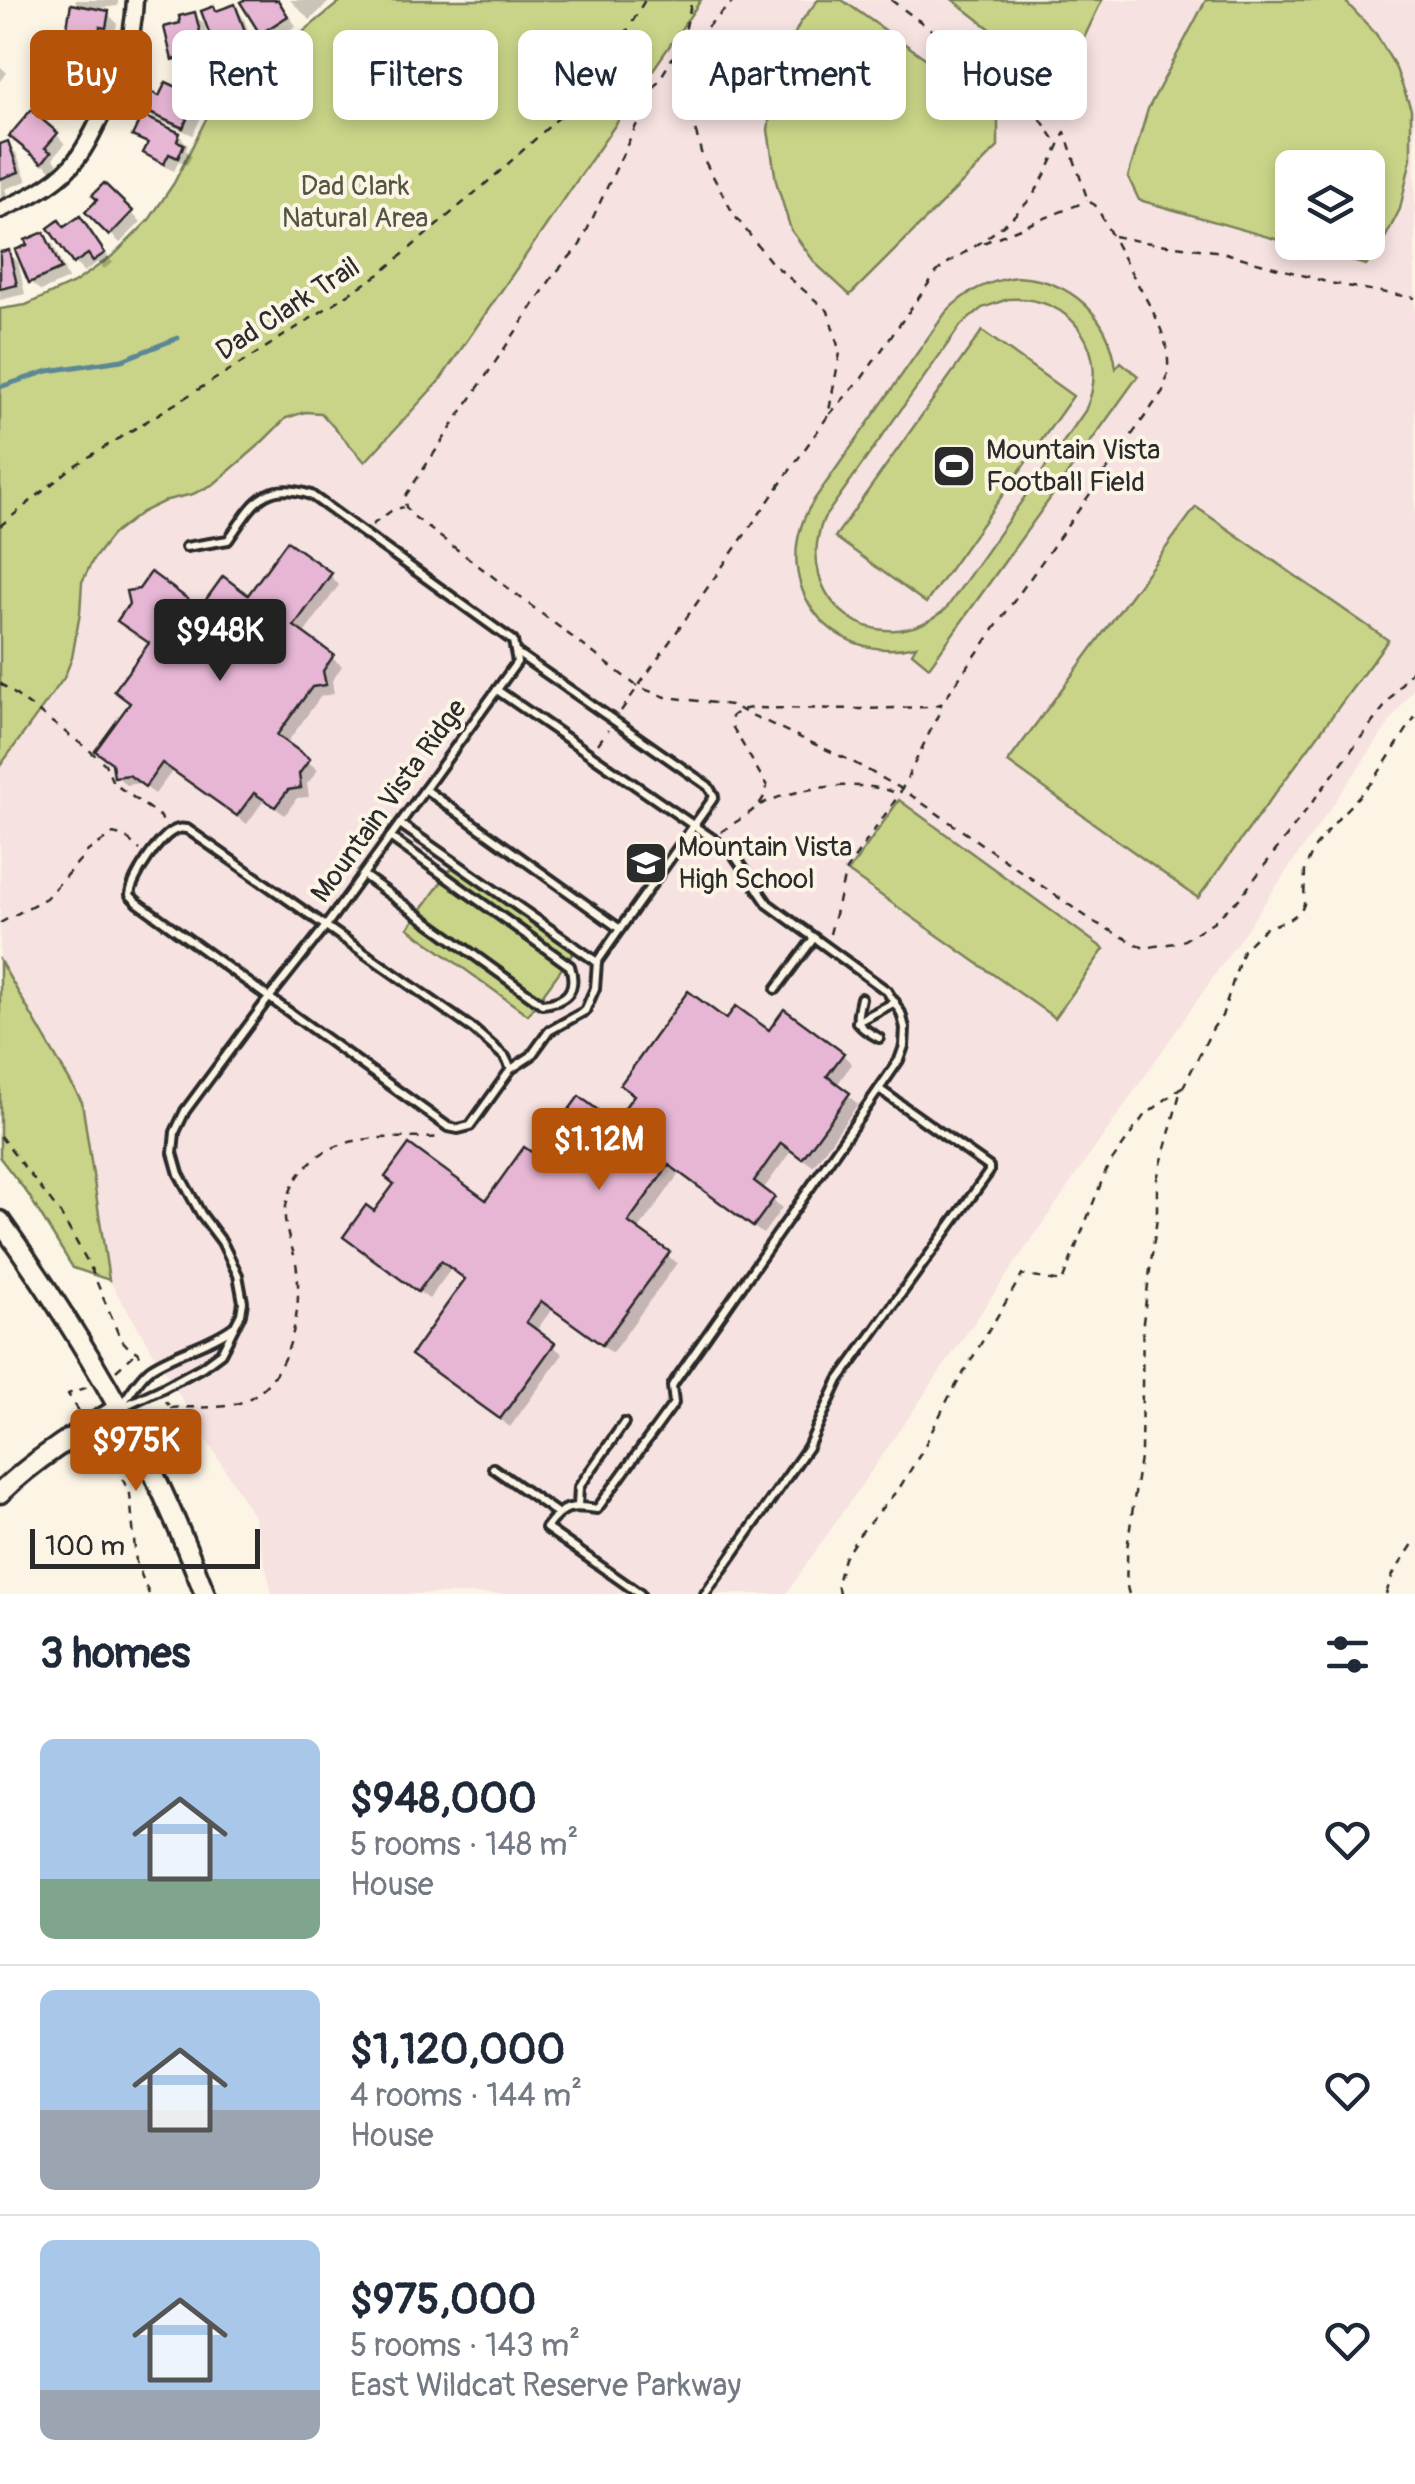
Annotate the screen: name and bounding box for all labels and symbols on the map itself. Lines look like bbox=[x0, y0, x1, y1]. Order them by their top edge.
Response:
park label: Dad Clark Natural Area bbox=[282, 169, 428, 236]
street label: Dad Clark Trail bbox=[210, 250, 366, 368]
place label: Mountain Vista Football Field bbox=[986, 433, 1160, 500]
sports icon: Mountain Vista Football Field bbox=[931, 443, 977, 489]
pin: $948K bbox=[150, 599, 290, 684]
street label: Mountain Vista Ridge bbox=[303, 692, 475, 910]
place label: Mountain Vista High School bbox=[678, 830, 852, 897]
school or university icon: Mountain Vista High School bbox=[623, 840, 669, 886]
pin: $1.12M bbox=[518, 1108, 680, 1193]
pin: $975K bbox=[66, 1409, 206, 1494]
scale bar bbox=[30, 1524, 260, 1568]

